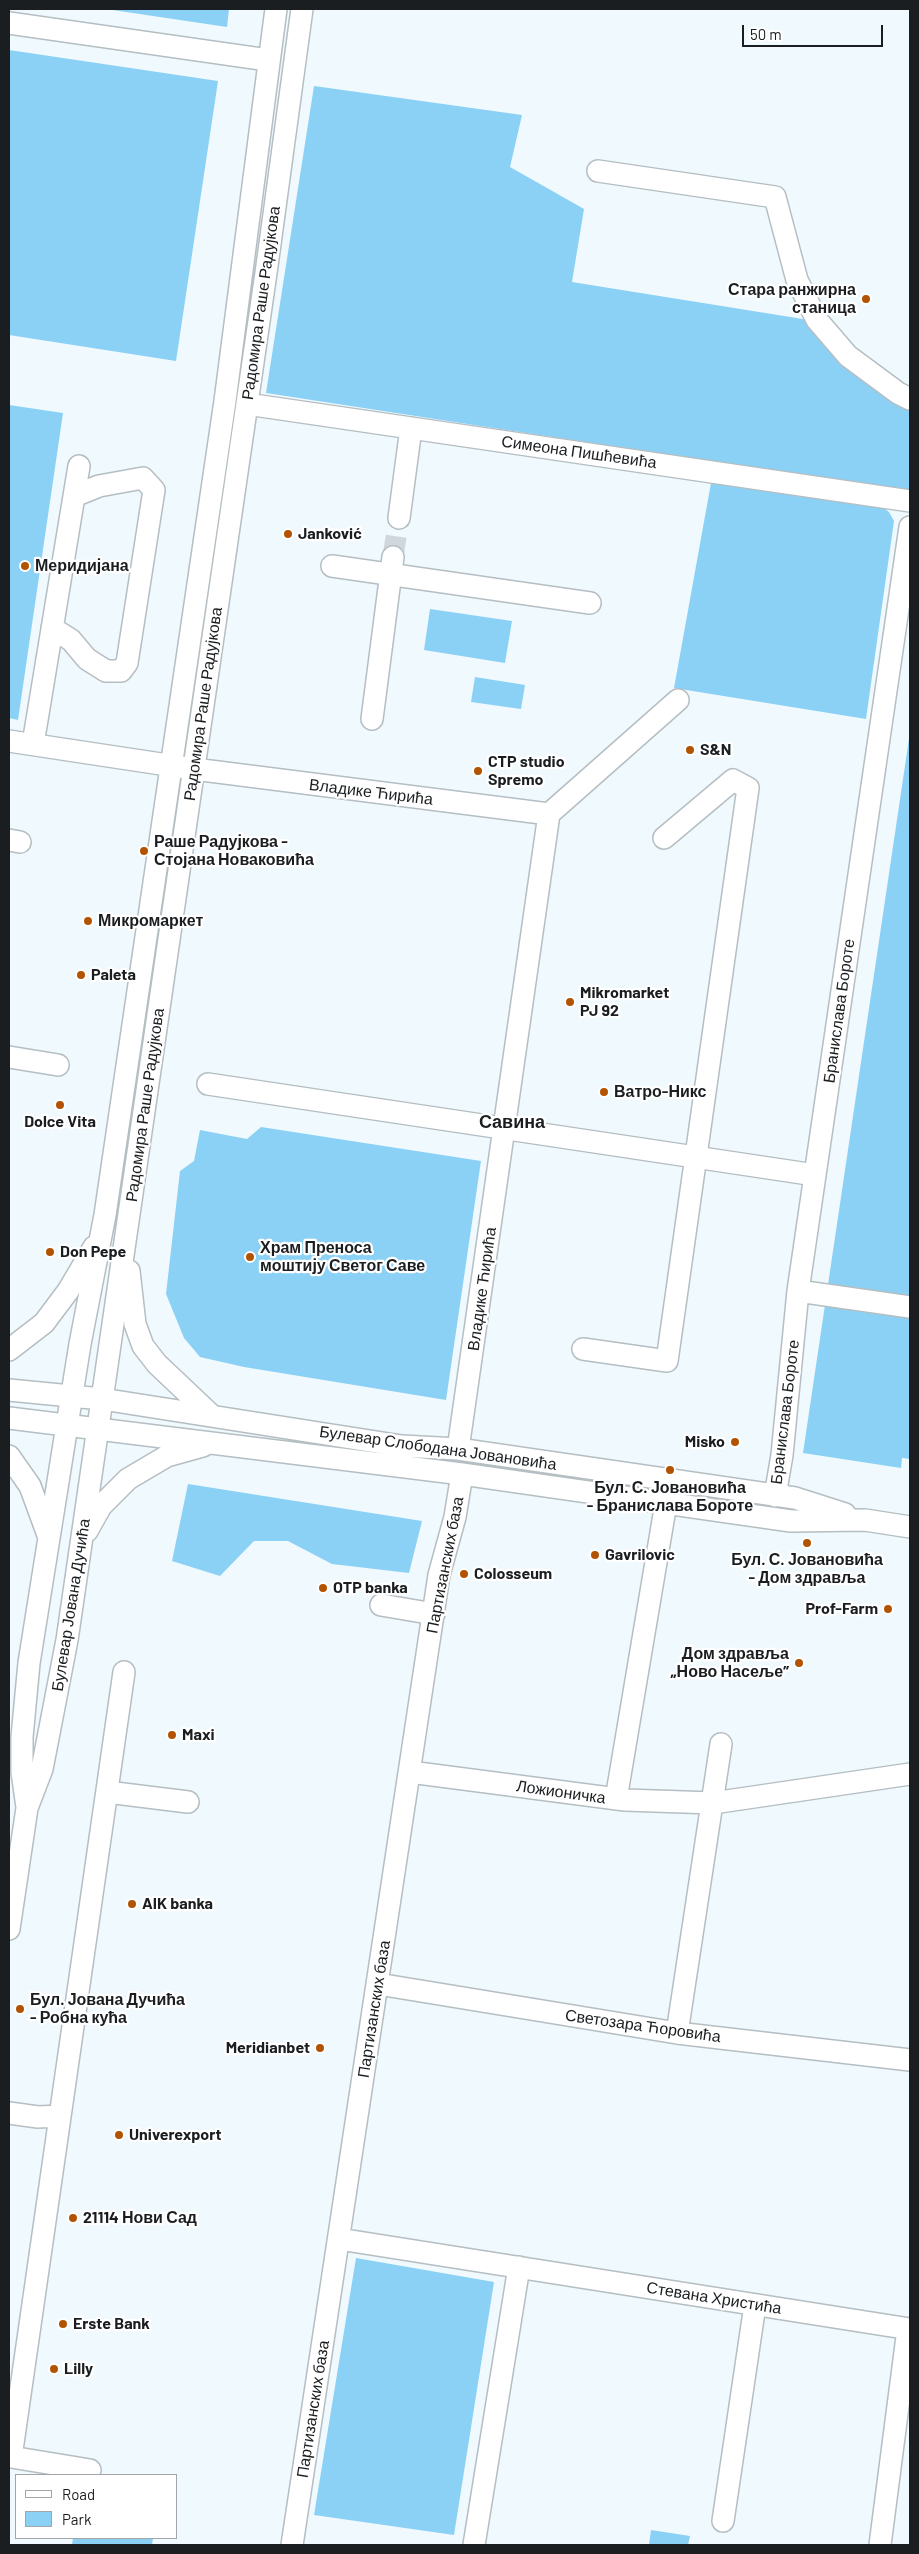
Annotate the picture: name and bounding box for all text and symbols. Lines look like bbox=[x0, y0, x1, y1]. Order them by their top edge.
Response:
scale bar bbox=[744, 15, 885, 47]
text: 50 m bbox=[750, 25, 782, 43]
street label: Радомира Раше Радујкова bbox=[238, 205, 284, 401]
place label: Стара ранжирна станица bbox=[728, 280, 856, 318]
marker: Стара ранжирна станица bbox=[860, 293, 872, 305]
street label: Симеона Пишћевића bbox=[500, 432, 658, 472]
place label: Janković bbox=[298, 524, 362, 544]
marker: Janković bbox=[282, 528, 294, 540]
place label: Меридијана bbox=[35, 556, 129, 576]
marker: Меридијана bbox=[19, 560, 31, 572]
street label: Радомира Раше Радујкова bbox=[180, 606, 226, 802]
place label: S&N bbox=[700, 740, 731, 760]
marker: S&N bbox=[684, 744, 696, 756]
place label: CTP studio Spremo bbox=[488, 752, 565, 790]
marker: CTP studio Spremo bbox=[472, 765, 484, 777]
street label: Владике Ћирића bbox=[308, 775, 434, 809]
place label: Раше Радујкова - Стојана Новаковића bbox=[154, 832, 314, 870]
marker: Раше Радујкова - Стојана Новаковића bbox=[138, 845, 150, 857]
place label: Микромаркет bbox=[98, 911, 203, 931]
marker: Микромаркет bbox=[82, 915, 94, 927]
street label: Бранислава Бороте bbox=[819, 938, 859, 1084]
place label: Paleta bbox=[91, 965, 136, 985]
marker: Paleta bbox=[75, 969, 87, 981]
place label: Mikromarket PJ 92 bbox=[580, 983, 669, 1021]
marker: Mikromarket PJ 92 bbox=[564, 996, 576, 1008]
street label: Радомира Раше Радујкова bbox=[122, 1007, 168, 1203]
place label: Ватро-Никс bbox=[614, 1082, 706, 1102]
marker: Ватро-Никс bbox=[598, 1086, 610, 1098]
marker: Dolce Vita bbox=[54, 1099, 66, 1111]
district label: Савина bbox=[479, 1111, 545, 1133]
place label: Dolce Vita bbox=[24, 1112, 96, 1132]
street label: Владике Ћирића bbox=[464, 1226, 500, 1352]
place label: Храм Преноса моштију Светог Саве bbox=[260, 1238, 425, 1276]
place label: Don Pepe bbox=[60, 1242, 126, 1262]
marker: Don Pepe bbox=[44, 1246, 56, 1258]
marker: Храм Преноса моштију Светог Саве bbox=[244, 1251, 256, 1263]
street label: Бранислава Бороте bbox=[767, 1339, 803, 1485]
street label: Булевар Слободана Јовановића bbox=[318, 1422, 558, 1474]
place label: Misko bbox=[685, 1432, 725, 1452]
marker: Misko bbox=[729, 1436, 741, 1448]
marker: Бул. С. Јовановића - Бранислава Бороте bbox=[664, 1464, 676, 1476]
place label: Бул. С. Јовановића - Бранислава Бороте bbox=[587, 1478, 753, 1516]
street label: Партизанских база bbox=[422, 1495, 468, 1635]
street label: Булевар Јована Дучића bbox=[48, 1517, 94, 1693]
marker: Бул. С. Јовановића - Дом здравља bbox=[801, 1537, 813, 1549]
place label: Gavrilovic bbox=[605, 1545, 675, 1565]
marker: Gavrilovic bbox=[589, 1549, 601, 1561]
place label: Бул. С. Јовановића - Дом здравља bbox=[731, 1550, 883, 1588]
place label: Colosseum bbox=[474, 1564, 552, 1584]
marker: Colosseum bbox=[458, 1568, 470, 1580]
place label: OTP banka bbox=[333, 1578, 408, 1598]
marker: OTP banka bbox=[317, 1582, 329, 1594]
place label: Prof-Farm bbox=[805, 1599, 878, 1619]
marker: Prof-Farm bbox=[882, 1603, 894, 1615]
place label: Дом здравља „Ново Насеље” bbox=[670, 1644, 789, 1682]
marker: Дом здравља „Ново Насеље” bbox=[793, 1657, 805, 1669]
place label: Maxi bbox=[182, 1725, 215, 1745]
marker: Maxi bbox=[166, 1729, 178, 1741]
street label: Ложионичка bbox=[515, 1776, 607, 1808]
place label: AIK banka bbox=[142, 1894, 213, 1914]
marker: AIK banka bbox=[126, 1898, 138, 1910]
street label: Партизанских база bbox=[354, 1939, 394, 2079]
place label: Бул. Јована Дучића - Робна кућа bbox=[30, 1990, 185, 2028]
marker: Бул. Јована Дучића - Робна кућа bbox=[14, 2003, 26, 2015]
street label: Светозара Ћоровића bbox=[564, 2006, 722, 2046]
place label: Meridianbet bbox=[226, 2038, 310, 2058]
marker: Meridianbet bbox=[314, 2042, 326, 2054]
place label: Univerexport bbox=[129, 2125, 222, 2145]
marker: Univerexport bbox=[113, 2129, 125, 2141]
place label: 21114 Нови Сад bbox=[83, 2208, 197, 2228]
marker: 21114 Нови Сад bbox=[67, 2212, 79, 2224]
street label: Стевана Христића bbox=[645, 2278, 783, 2318]
place label: Erste Bank bbox=[73, 2314, 150, 2334]
marker: Erste Bank bbox=[57, 2318, 69, 2330]
street label: Партизанских база bbox=[293, 2339, 333, 2479]
place label: Lilly bbox=[64, 2359, 93, 2379]
marker: Lilly bbox=[48, 2363, 60, 2375]
legend bbox=[15, 2474, 178, 2539]
text: Road bbox=[62, 2485, 95, 2503]
text: Park bbox=[62, 2510, 91, 2528]

